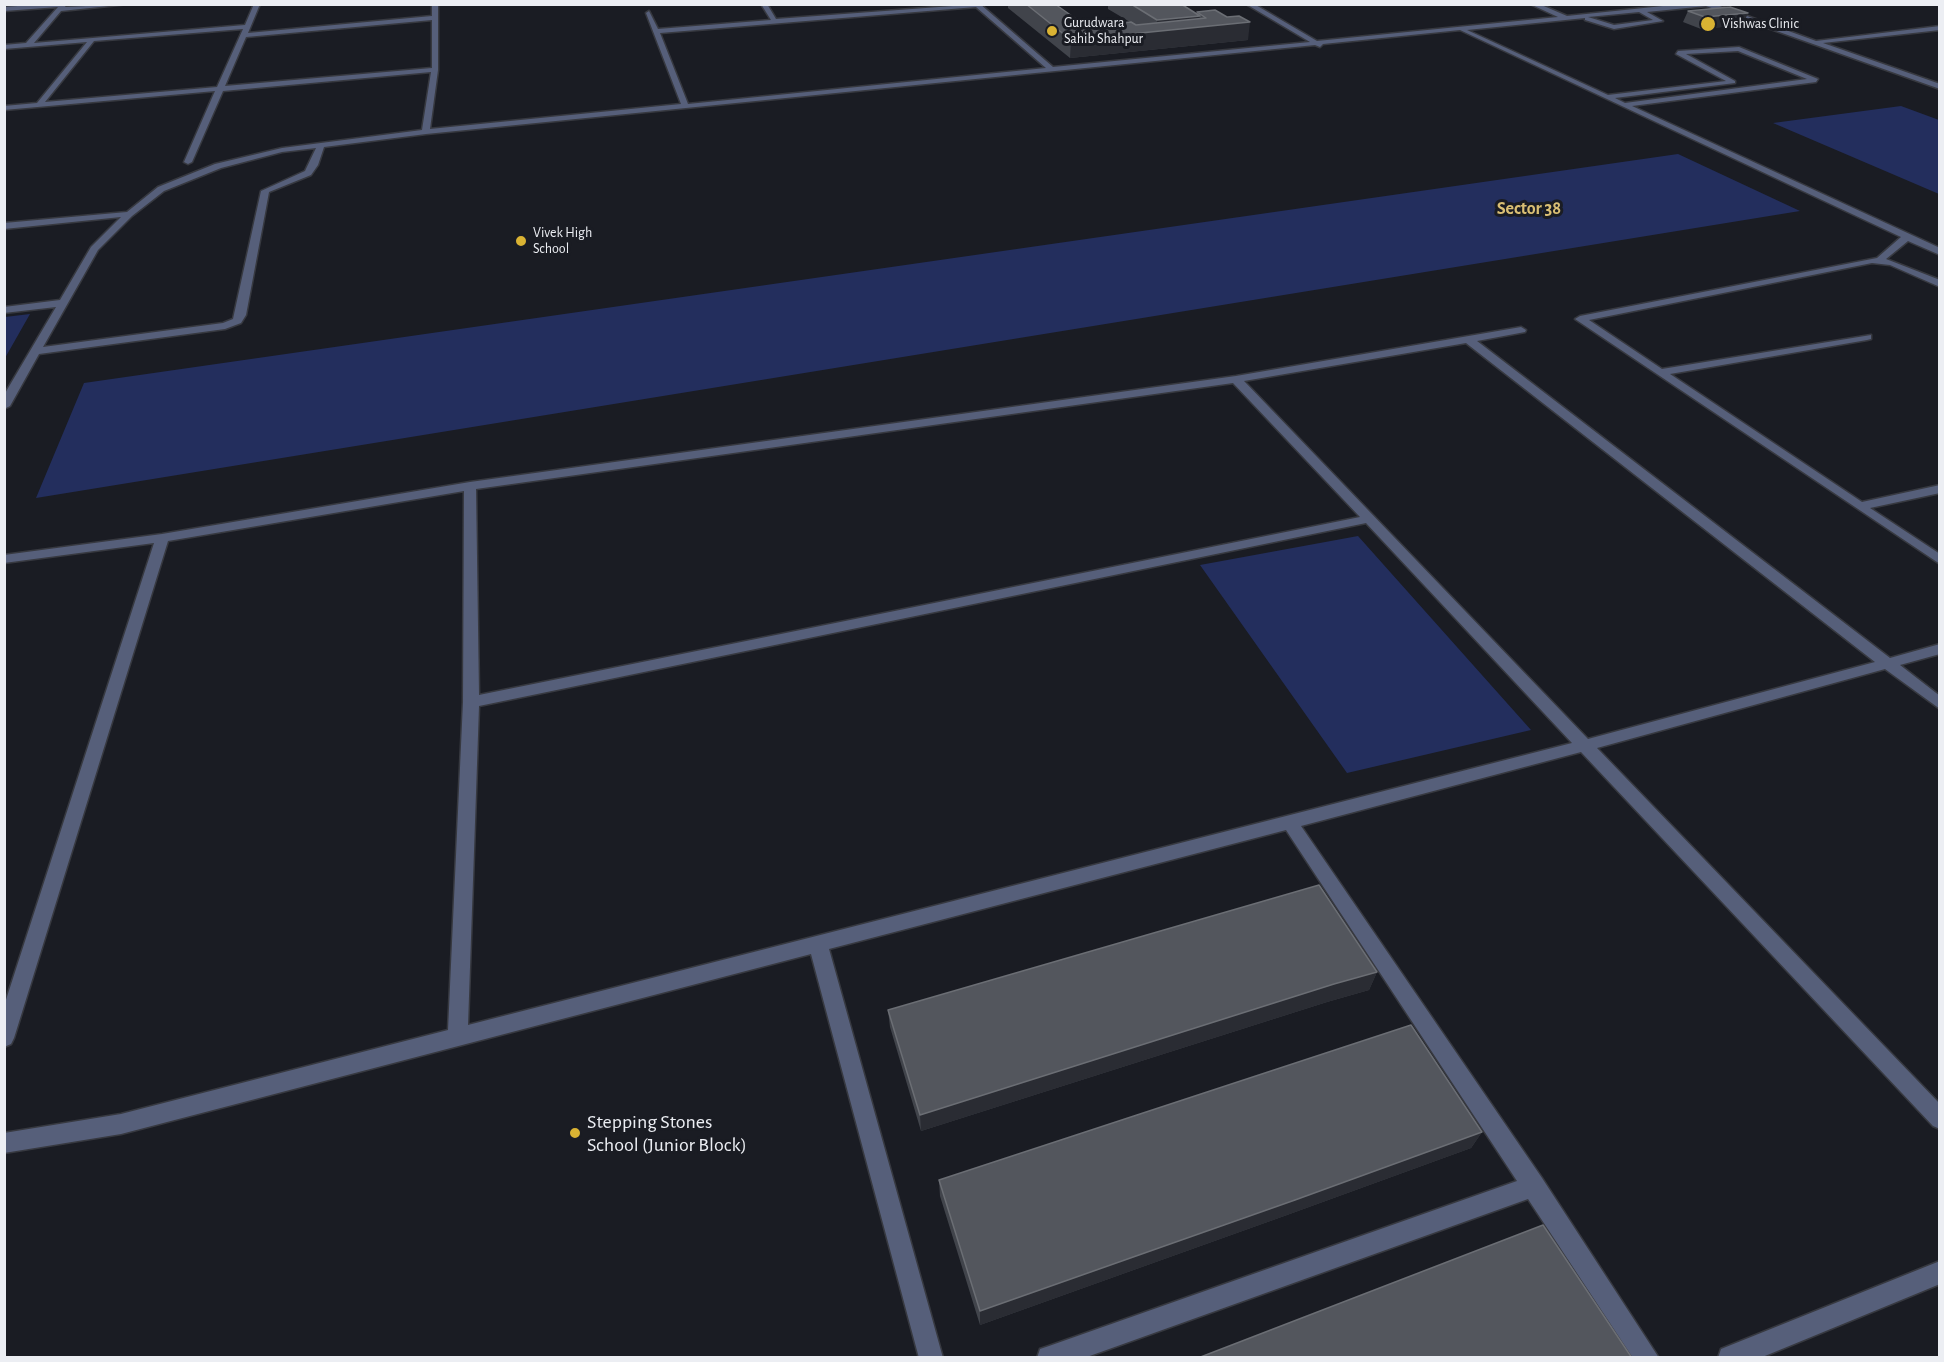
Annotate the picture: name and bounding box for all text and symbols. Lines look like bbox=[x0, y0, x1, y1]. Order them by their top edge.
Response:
place label: Gurudwara Sahib Shahpur bbox=[1064, 15, 1143, 48]
marker: Vishwas Clinic bbox=[1699, 15, 1717, 33]
place label: Vishwas Clinic bbox=[1722, 16, 1799, 32]
marker: Gurudwara Sahib Shahpur bbox=[1045, 24, 1059, 38]
district label: Sector 38 bbox=[1497, 198, 1561, 220]
place label: Vivek High School bbox=[533, 225, 592, 258]
marker: Vivek High School bbox=[514, 234, 528, 248]
place label: Stepping Stones School (Junior Block) bbox=[587, 1110, 747, 1157]
marker: Stepping Stones School (Junior Block) bbox=[568, 1126, 582, 1140]

